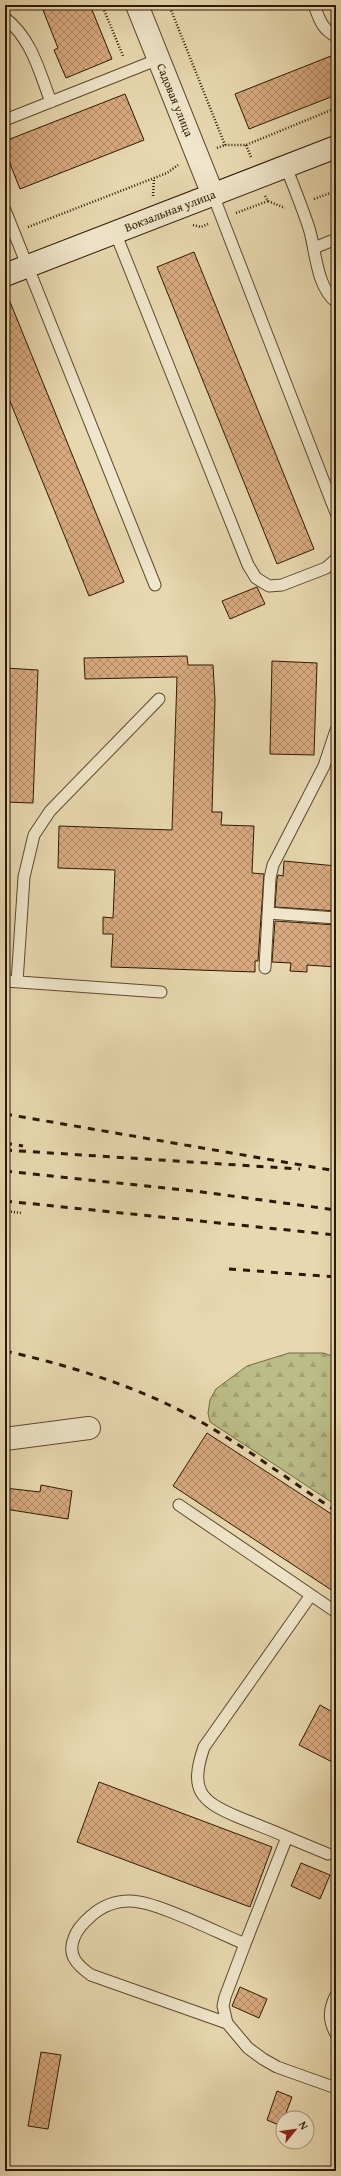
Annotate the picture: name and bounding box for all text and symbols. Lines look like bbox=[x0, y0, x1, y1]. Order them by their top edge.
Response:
street label: Садовая улица bbox=[153, 61, 198, 139]
street label: Вокзальная улица bbox=[122, 185, 218, 236]
north arrow bbox=[275, 2110, 315, 2150]
text: N bbox=[295, 2118, 313, 2133]

